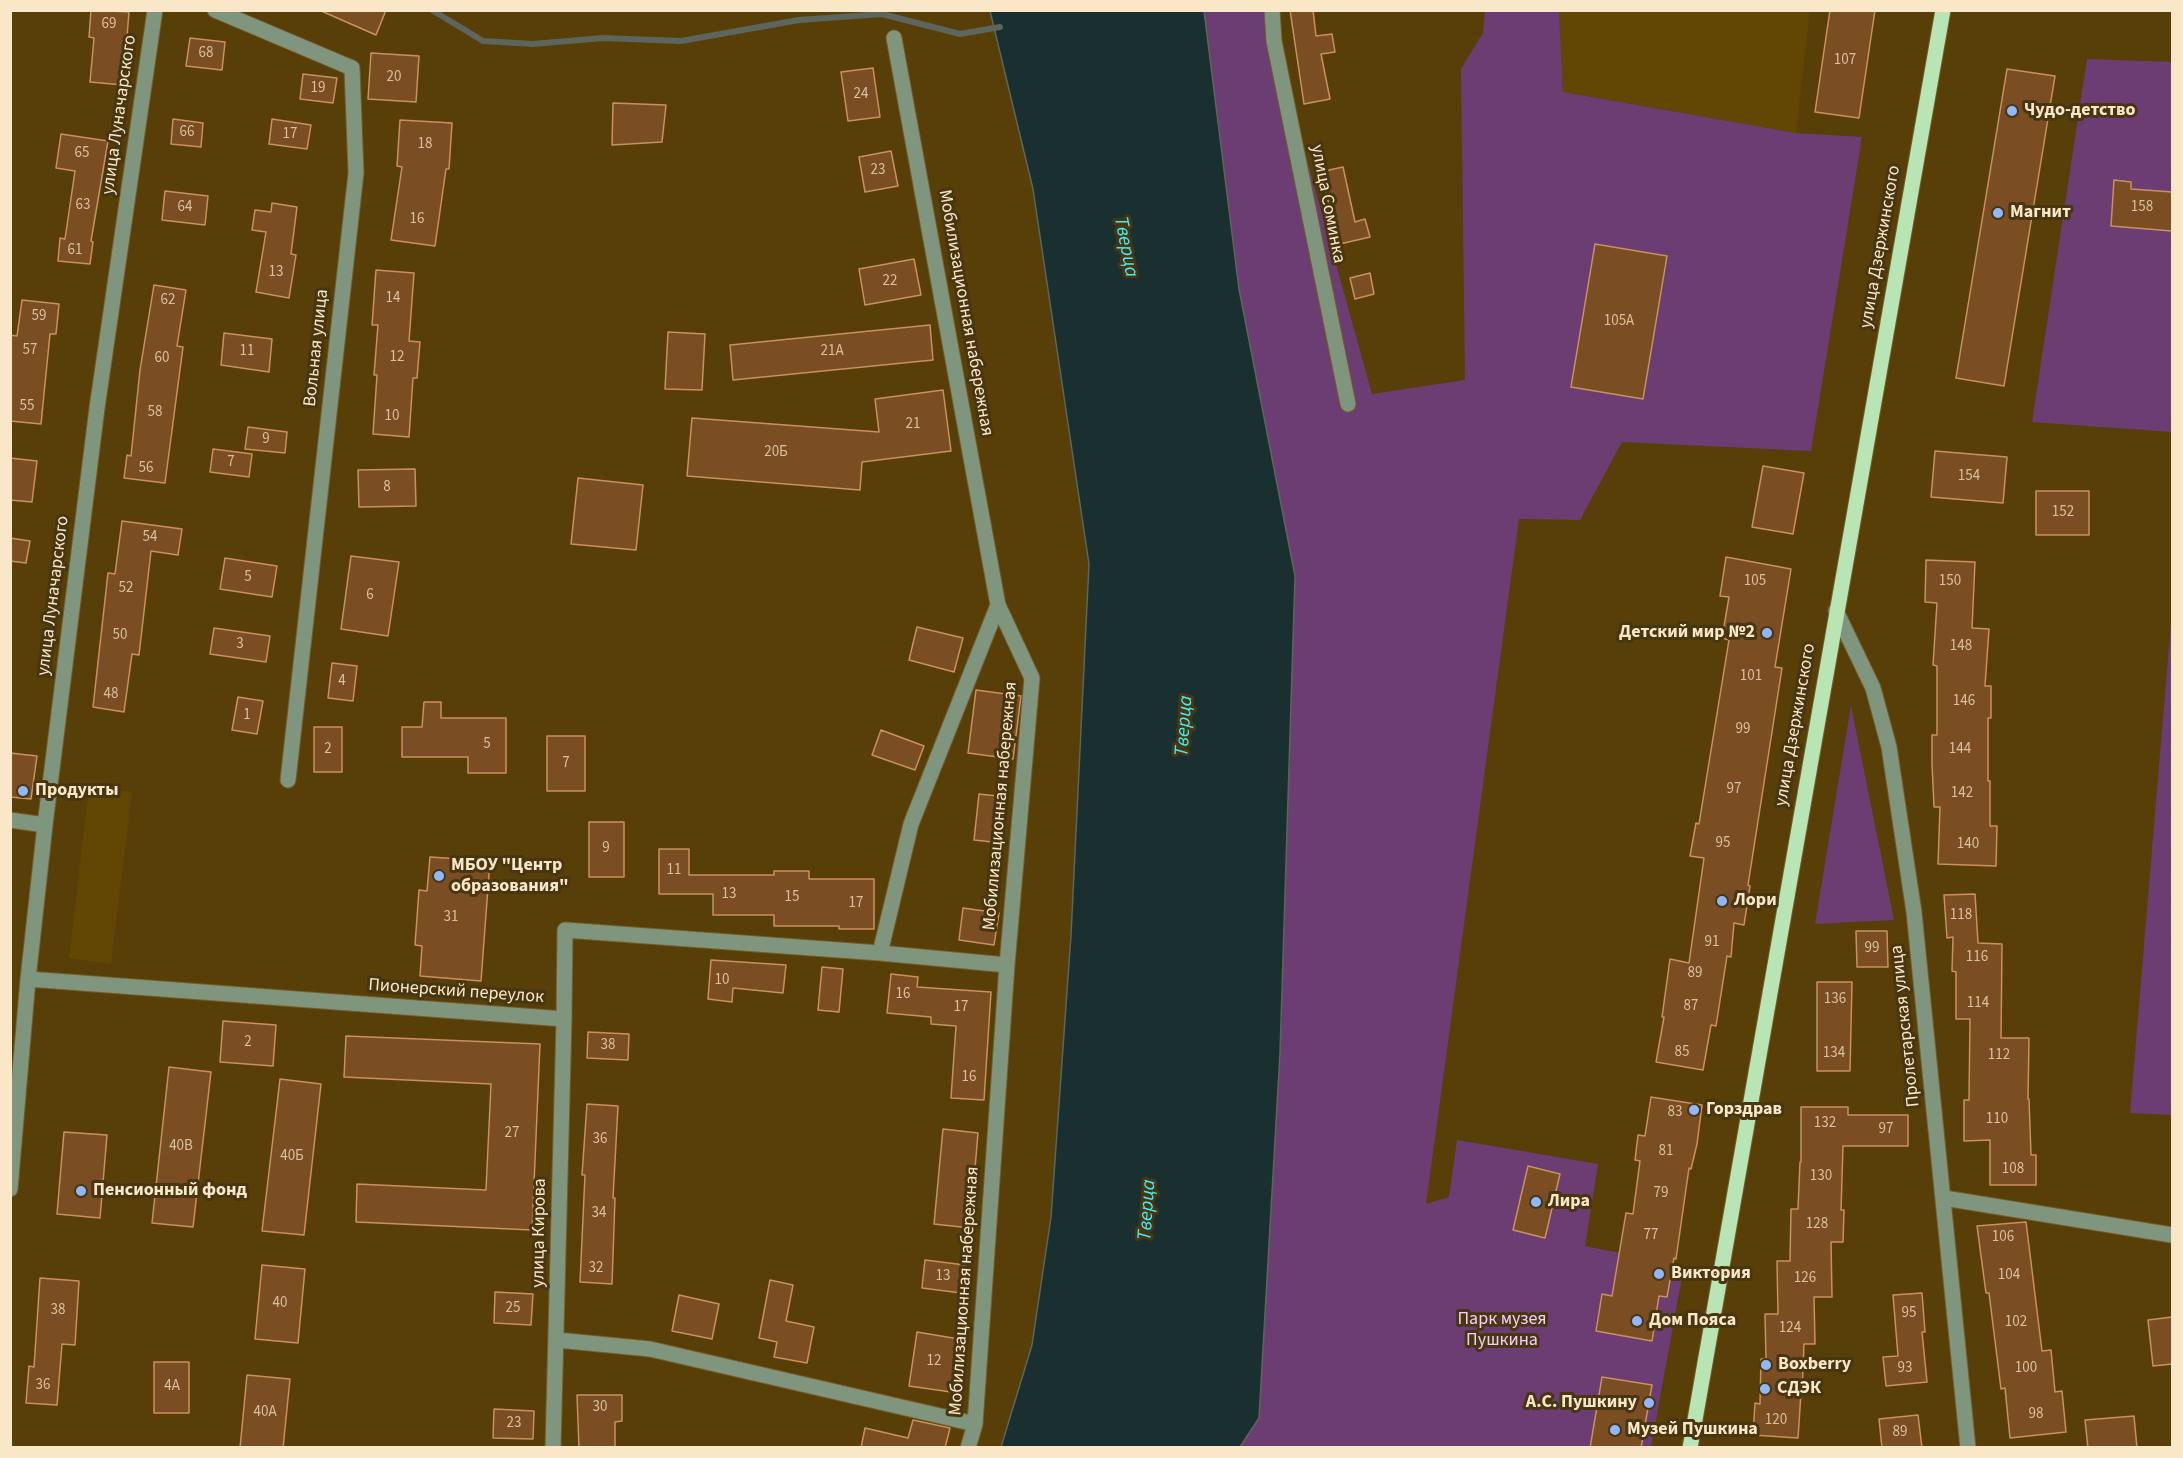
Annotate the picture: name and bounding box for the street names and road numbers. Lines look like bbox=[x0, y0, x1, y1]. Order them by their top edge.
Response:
street label: улица Луначарского bbox=[98, 34, 142, 196]
street label: улица Соминка bbox=[1305, 143, 1349, 265]
street label: улица Дзержинского bbox=[1856, 164, 1906, 330]
street label: Мобилизационная набережная bbox=[933, 188, 997, 438]
street label: Вольная улица bbox=[300, 288, 334, 408]
street label: улица Луначарского bbox=[33, 515, 75, 677]
street label: улица Дзержинского bbox=[1771, 642, 1821, 808]
street label: Мобилизационная набережная bbox=[979, 681, 1023, 931]
street label: Пролетарская улица bbox=[1887, 944, 1925, 1108]
street label: Пионерский переулок bbox=[367, 975, 545, 1009]
street label: Мобилизационная набережная bbox=[946, 1166, 984, 1416]
street label: улица Кирова bbox=[528, 1178, 552, 1288]

